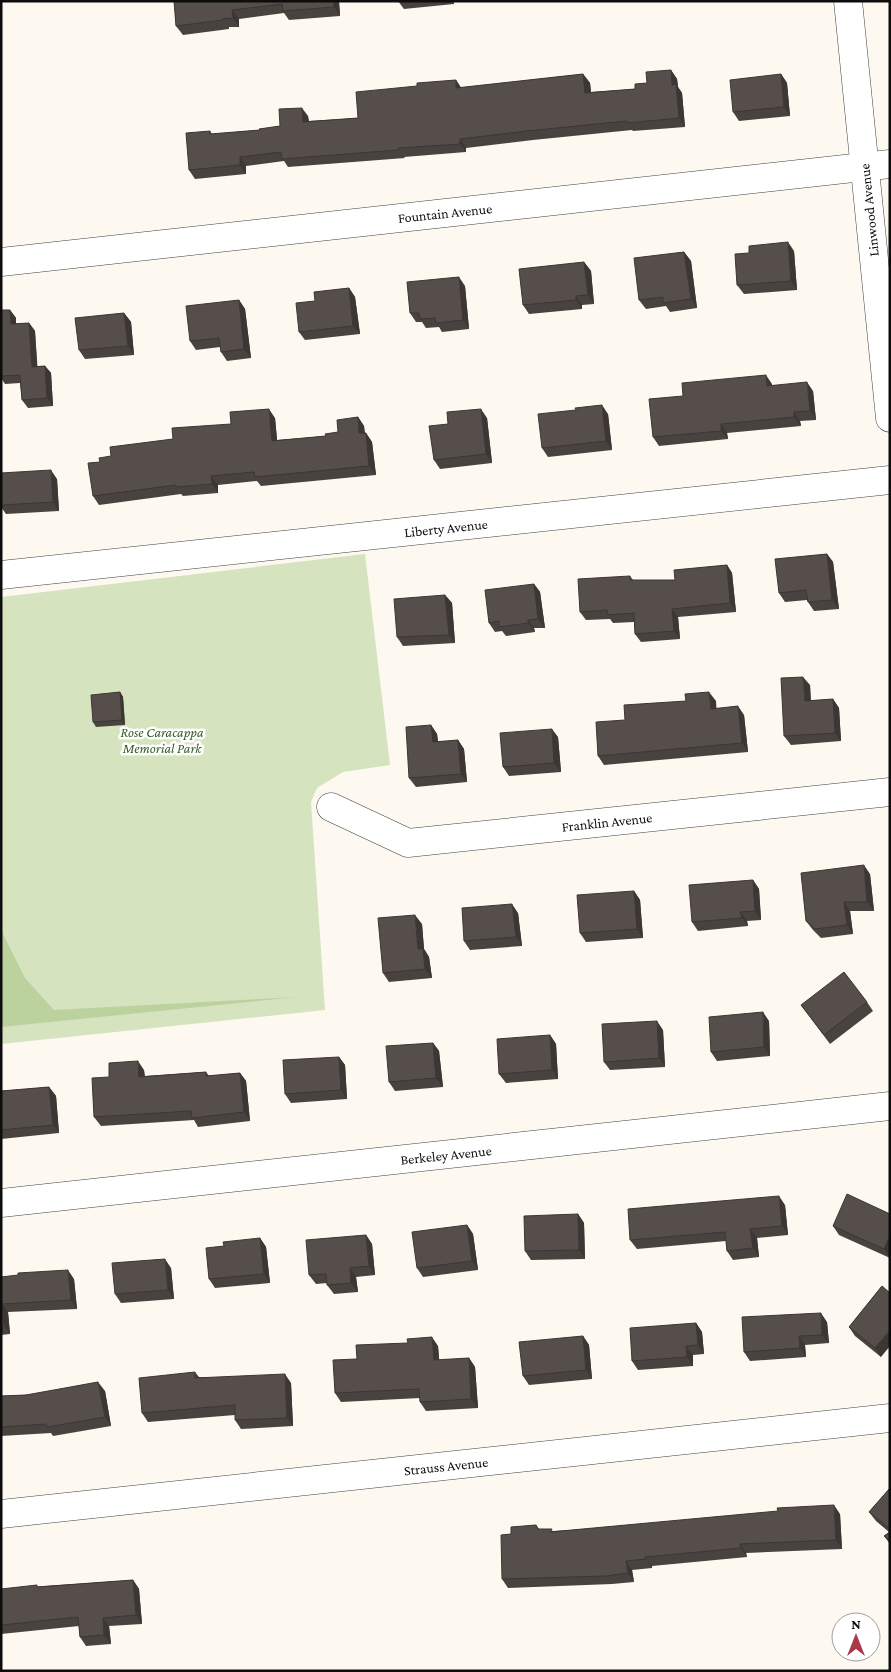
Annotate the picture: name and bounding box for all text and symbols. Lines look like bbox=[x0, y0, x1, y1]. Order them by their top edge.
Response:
street label: Linwood Avenue bbox=[856, 163, 882, 257]
street label: Fountain Avenue bbox=[397, 200, 493, 226]
street label: Liberty Avenue bbox=[403, 516, 489, 540]
park label: Rose Caracappa Memorial Park bbox=[120, 724, 204, 756]
street label: Franklin Avenue bbox=[561, 809, 653, 835]
street label: Berkeley Avenue bbox=[400, 1142, 492, 1168]
street label: Strauss Avenue bbox=[403, 1454, 489, 1478]
north arrow bbox=[831, 1612, 881, 1662]
text: N bbox=[851, 1616, 861, 1632]

